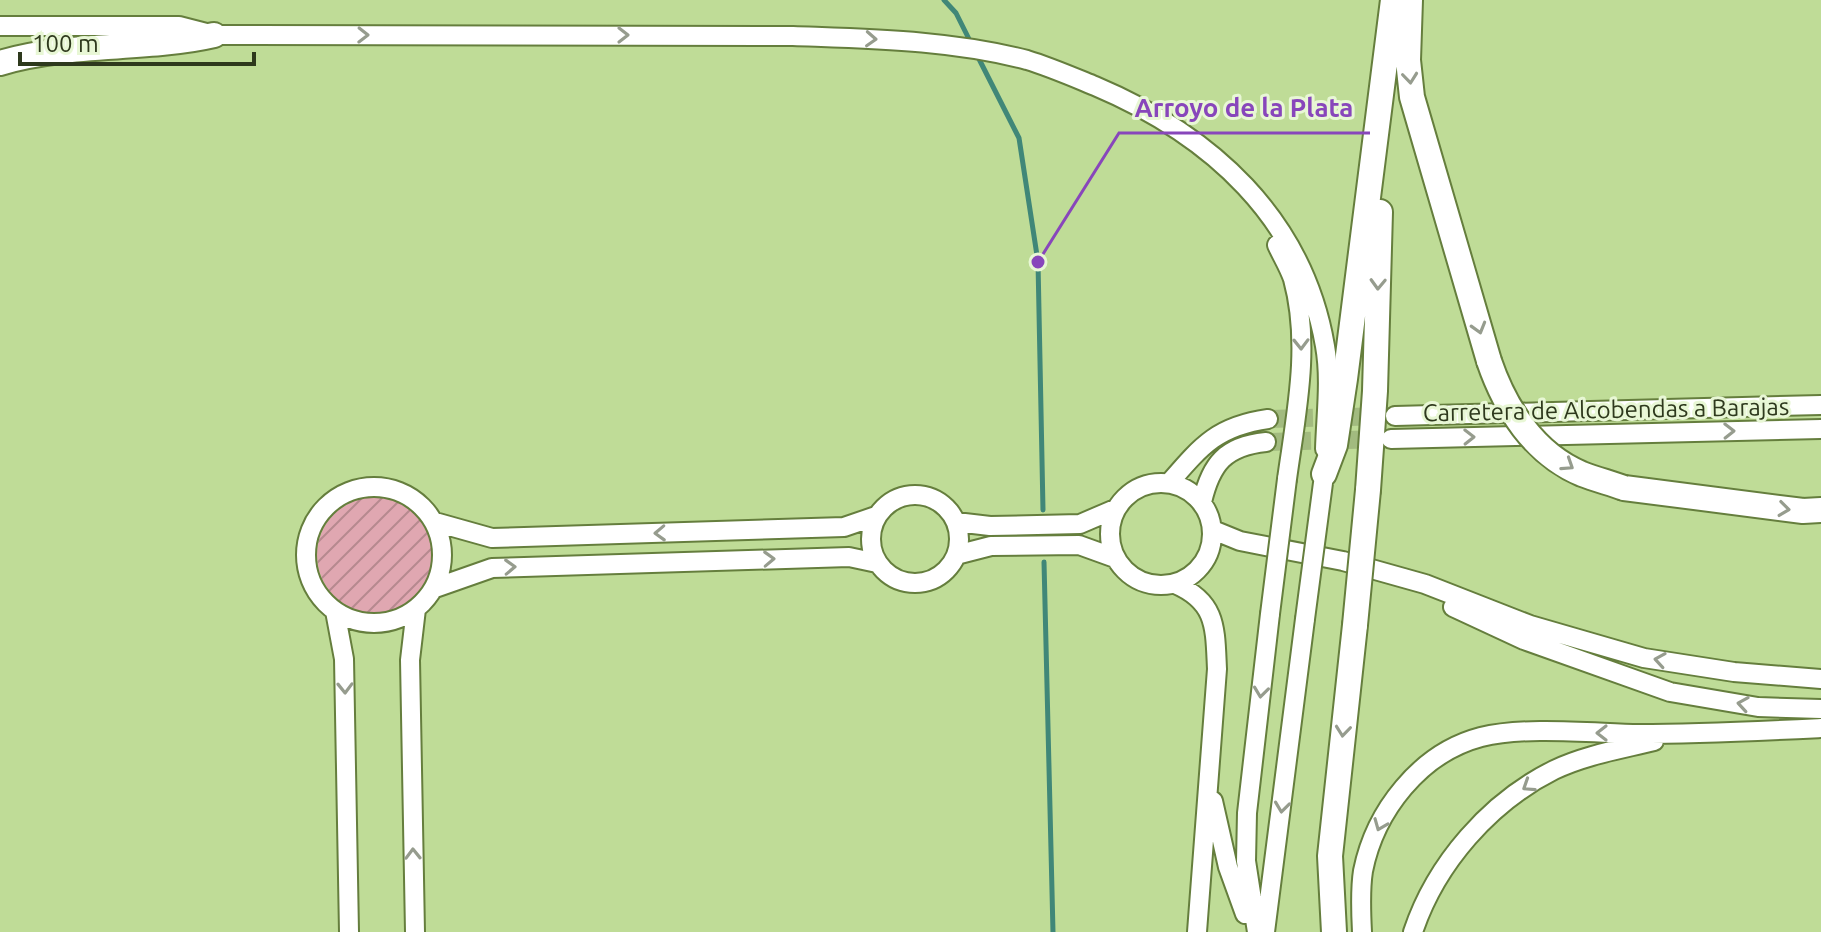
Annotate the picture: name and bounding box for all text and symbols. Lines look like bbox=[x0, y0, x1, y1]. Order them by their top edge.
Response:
scale bar bbox=[20, 16, 254, 66]
one-way arrow bbox=[617, 26, 630, 44]
one-way arrow bbox=[357, 27, 370, 44]
text: 100 m bbox=[32, 30, 99, 57]
one-way arrow bbox=[865, 31, 878, 48]
one-way arrow bbox=[1402, 72, 1419, 85]
callout: Arroyo de la Plata bbox=[1119, 83, 1370, 133]
text: Arroyo de la Plata bbox=[1134, 93, 1354, 122]
one-way arrow bbox=[1369, 278, 1386, 291]
one-way arrow bbox=[1470, 321, 1486, 335]
one-way arrow bbox=[1293, 338, 1310, 351]
street label: Carretera de Alcobendas a Barajas bbox=[1423, 393, 1789, 426]
one-way arrow bbox=[1723, 422, 1736, 440]
one-way arrow bbox=[1463, 428, 1476, 446]
one-way arrow bbox=[1559, 456, 1573, 471]
one-way arrow bbox=[1777, 500, 1791, 517]
one-way arrow bbox=[653, 524, 666, 541]
one-way arrow bbox=[763, 551, 776, 568]
one-way arrow bbox=[504, 559, 517, 576]
one-way arrow bbox=[1653, 653, 1667, 670]
one-way arrow bbox=[336, 682, 353, 695]
one-way arrow bbox=[1253, 685, 1270, 698]
one-way arrow bbox=[1736, 697, 1750, 714]
one-way arrow bbox=[1595, 724, 1608, 742]
one-way arrow bbox=[1334, 725, 1351, 738]
one-way arrow bbox=[1522, 776, 1537, 791]
one-way arrow bbox=[1273, 801, 1290, 814]
one-way arrow bbox=[1373, 817, 1389, 831]
one-way arrow bbox=[404, 847, 422, 860]

